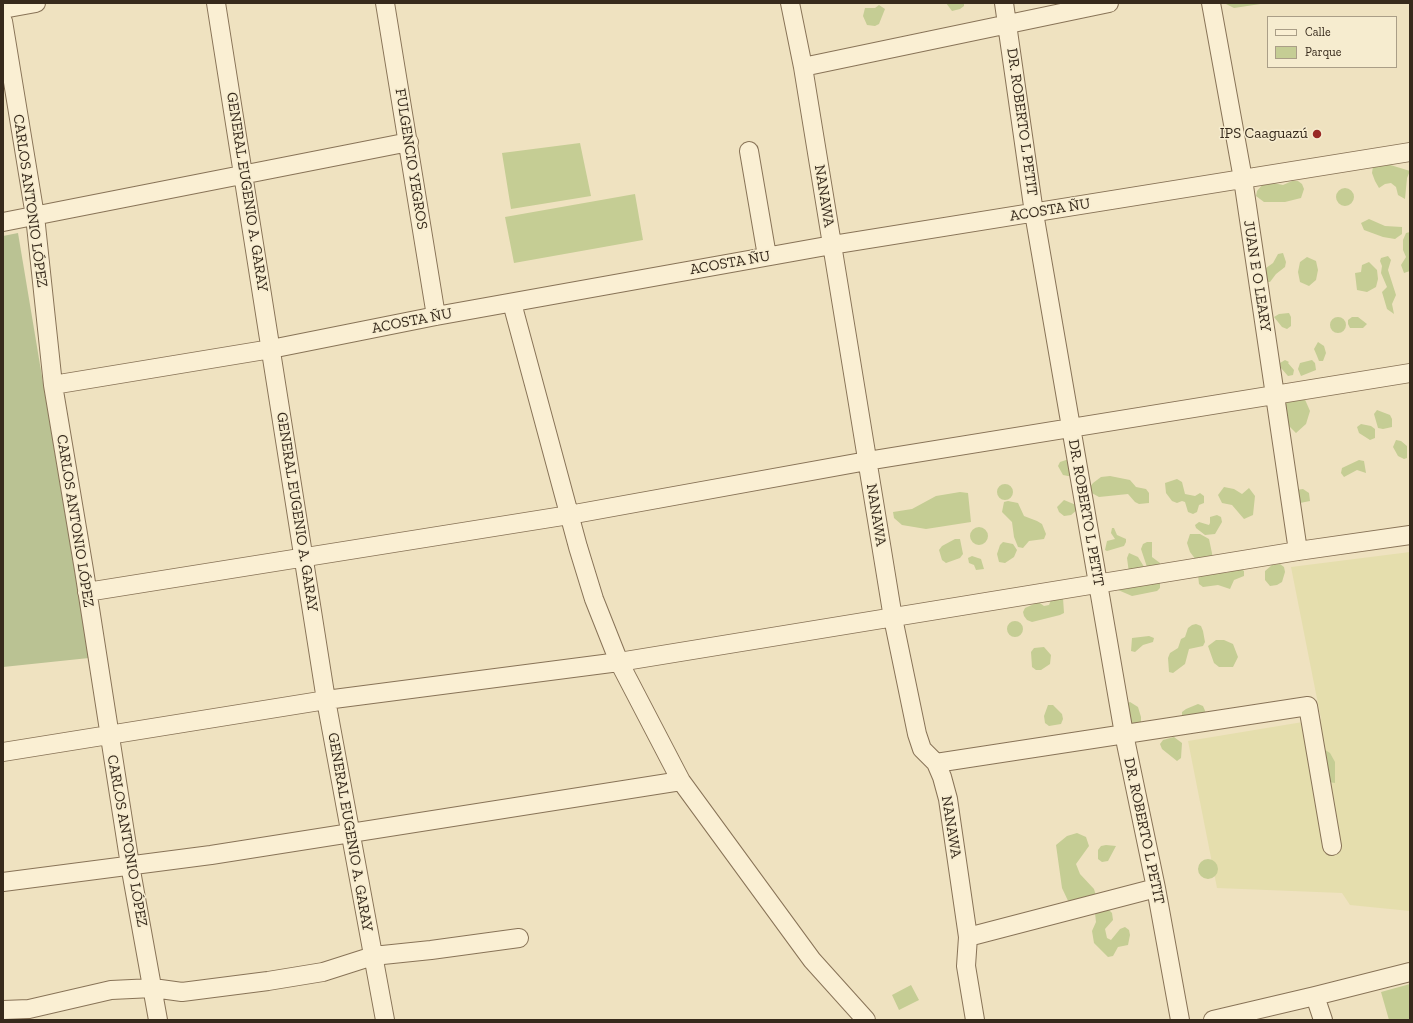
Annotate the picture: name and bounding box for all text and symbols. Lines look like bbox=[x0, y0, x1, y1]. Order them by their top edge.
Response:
legend bbox=[1267, 16, 1397, 68]
text: Calle bbox=[1305, 25, 1331, 39]
text: Parque bbox=[1305, 45, 1341, 59]
street label: DR. ROBERTO L PETIT bbox=[1003, 47, 1041, 197]
street label: FULGENCIO YEGROS bbox=[391, 87, 431, 231]
street label: GENERAL EUGENIO A. GARAY bbox=[222, 91, 272, 293]
street label: CARLOS ANTONIO LÓPEZ bbox=[9, 113, 51, 289]
place label: IPS Caaguazú bbox=[1220, 125, 1308, 143]
marker: IPS Caaguazú bbox=[1311, 128, 1323, 140]
street label: NANAWA bbox=[810, 164, 838, 228]
street label: ACOSTA ÑU bbox=[1008, 195, 1092, 225]
street label: JUAN E O LEARY bbox=[1239, 219, 1275, 333]
street label: ACOSTA ÑU bbox=[688, 247, 772, 279]
street label: ACOSTA ÑU bbox=[370, 304, 454, 338]
street label: GENERAL EUGENIO A. GARAY bbox=[272, 411, 322, 613]
street label: CARLOS ANTONIO LÓPEZ bbox=[52, 433, 98, 609]
street label: DR. ROBERTO L PETIT bbox=[1064, 438, 1108, 588]
street label: NANAWA bbox=[862, 483, 890, 547]
street label: GENERAL EUGENIO A. GARAY bbox=[324, 731, 376, 933]
street label: CARLOS ANTONIO LÓPEZ bbox=[103, 753, 151, 929]
street label: DR. ROBERTO L PETIT bbox=[1120, 756, 1168, 906]
street label: NANAWA bbox=[937, 795, 965, 859]

